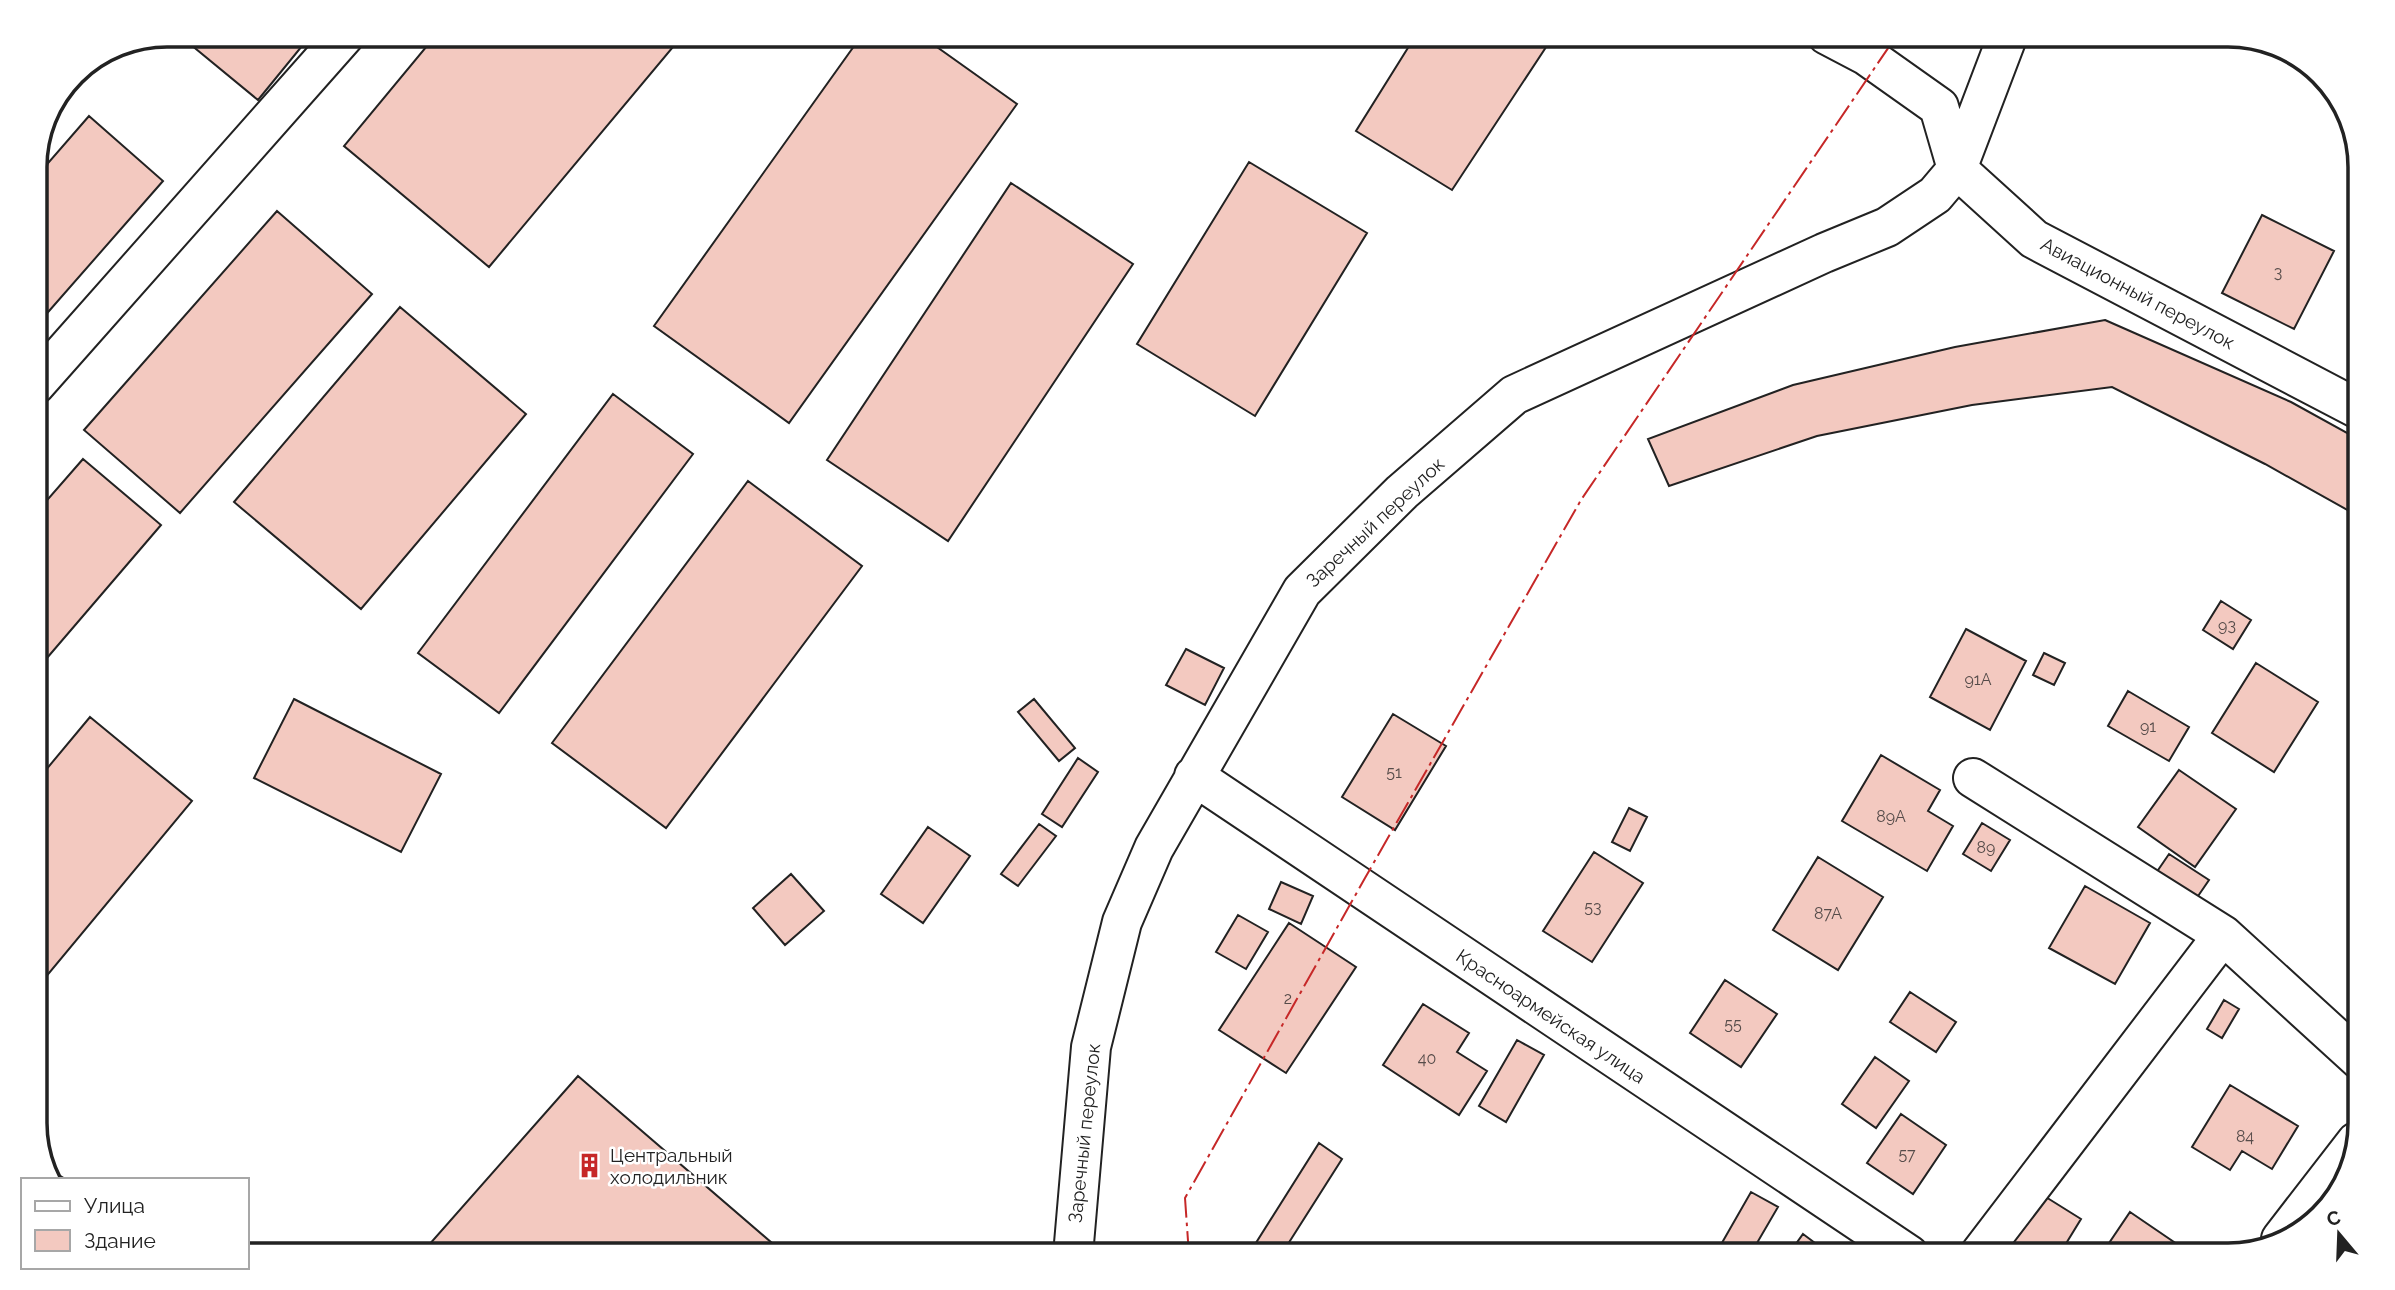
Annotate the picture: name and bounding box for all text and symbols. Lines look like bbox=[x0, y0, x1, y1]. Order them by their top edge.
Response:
street label: Авиационный переулок bbox=[2037, 233, 2239, 354]
house number: 3 bbox=[2274, 263, 2282, 282]
street label: Заречный переулок bbox=[1302, 452, 1449, 592]
house number: 93 bbox=[2218, 616, 2236, 635]
house number: 91А bbox=[1964, 670, 1992, 689]
house number: 91 bbox=[2140, 717, 2156, 736]
house number: 51 bbox=[1386, 763, 1402, 782]
house number: 89А bbox=[1876, 807, 1906, 826]
house number: 89 bbox=[1977, 838, 1995, 857]
house number: 53 bbox=[1584, 898, 1602, 917]
house number: 87А bbox=[1814, 904, 1842, 923]
street label: Красноармейская улица bbox=[1452, 944, 1650, 1088]
house number: 2 bbox=[1284, 989, 1292, 1008]
house number: 55 bbox=[1724, 1015, 1742, 1034]
street label: Заречный переулок bbox=[1064, 1042, 1104, 1224]
house number: 40 bbox=[1418, 1049, 1436, 1068]
house number: 84 bbox=[2236, 1127, 2254, 1146]
place label: Центральный холодильник bbox=[610, 1144, 733, 1188]
house number: 57 bbox=[1898, 1145, 1916, 1164]
building icon: Центральный холодильник bbox=[576, 1152, 604, 1180]
legend bbox=[21, 1178, 248, 1269]
text: Улица bbox=[84, 1193, 145, 1218]
north arrow bbox=[2304, 1199, 2374, 1269]
text: С bbox=[2324, 1205, 2343, 1230]
text: Здание bbox=[84, 1228, 156, 1253]

